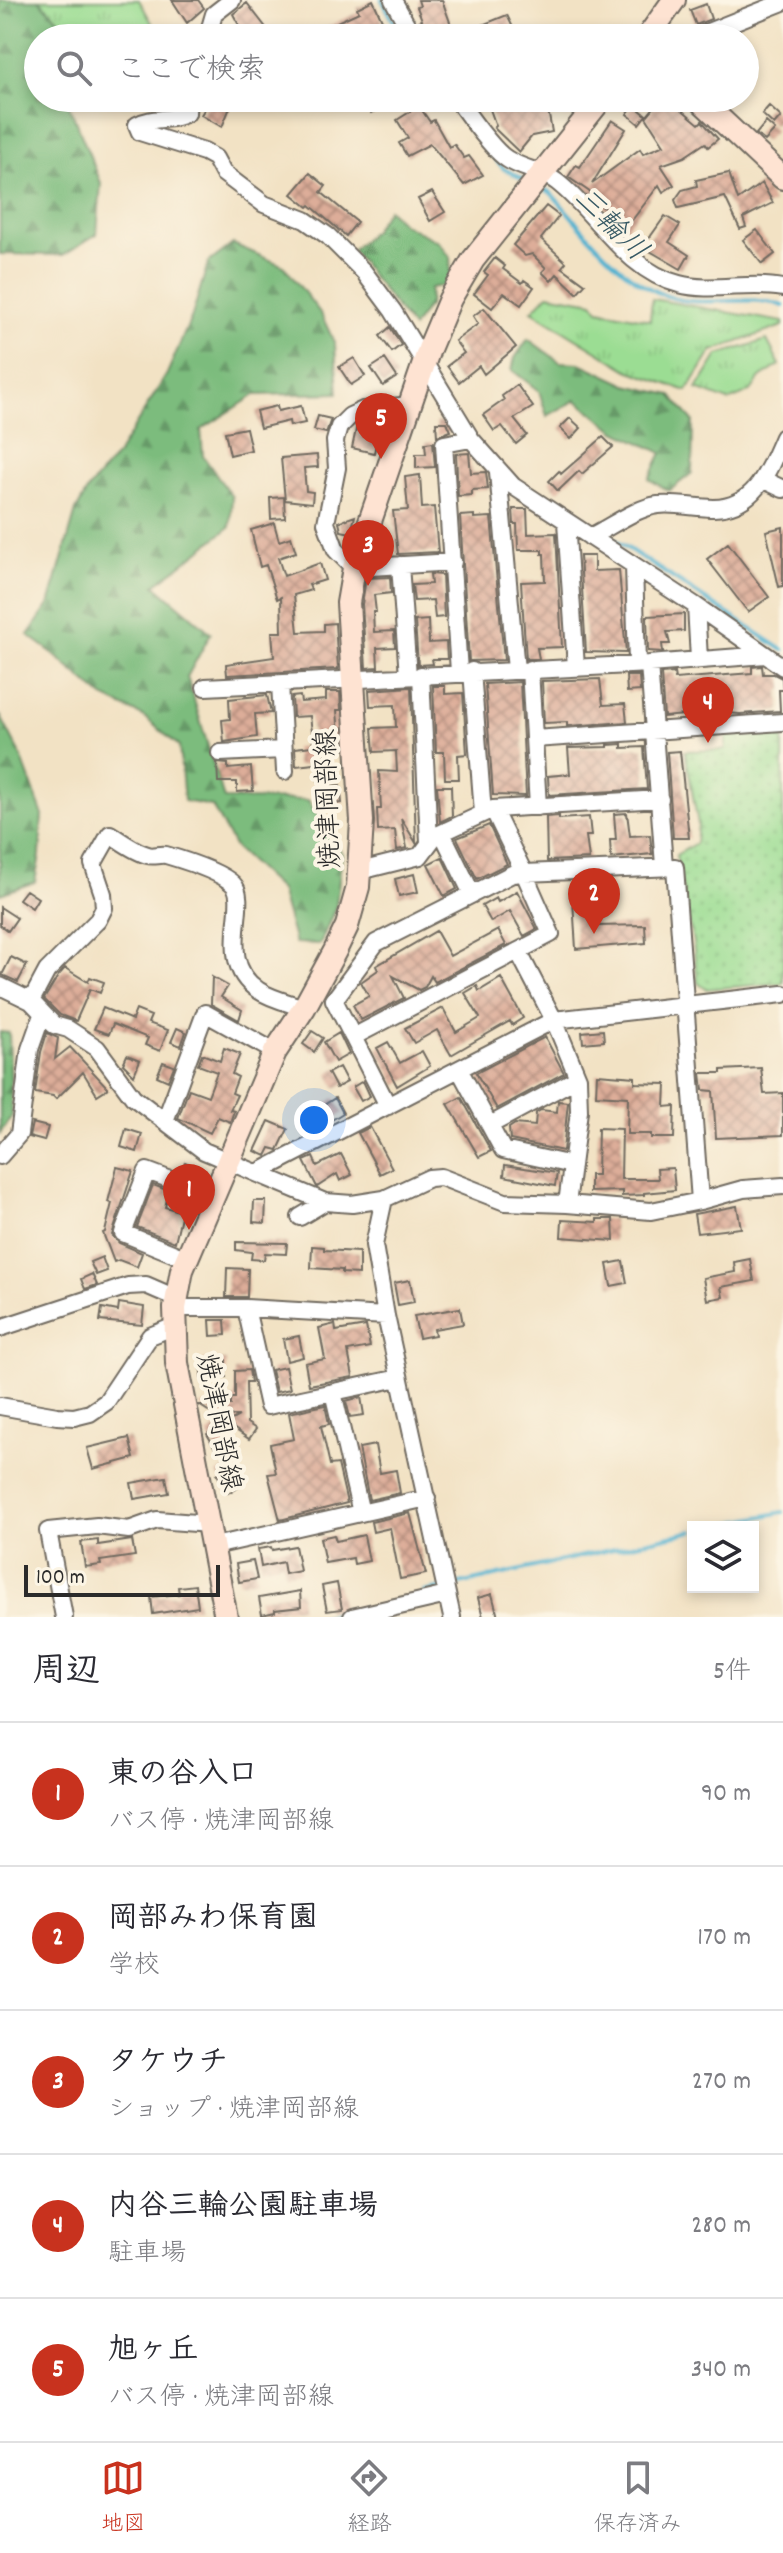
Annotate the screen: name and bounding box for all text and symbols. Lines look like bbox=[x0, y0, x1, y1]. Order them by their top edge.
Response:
search box bbox=[24, 24, 759, 112]
icon: search bbox=[52, 46, 96, 90]
text: ここで検索 bbox=[116, 51, 266, 94]
water label: 三輪川 bbox=[562, 179, 656, 273]
pin: 5 bbox=[355, 393, 407, 459]
pin: 3 bbox=[342, 520, 394, 586]
pin: 4 bbox=[682, 677, 734, 743]
street label: 焼津岡部線 bbox=[309, 728, 353, 869]
pin: 2 bbox=[568, 868, 620, 934]
your location bbox=[294, 1100, 334, 1140]
pin: 1 bbox=[163, 1164, 215, 1230]
street label: 焼津岡部線 bbox=[183, 1350, 249, 1495]
map controls bbox=[687, 1521, 759, 1593]
button: layers bbox=[687, 1521, 759, 1593]
scale bar bbox=[24, 1561, 220, 1597]
text: 100 m bbox=[36, 1563, 85, 1594]
text: 周辺 bbox=[32, 1649, 100, 1698]
text: 5件 bbox=[713, 1654, 751, 1691]
text: 東の谷入口 bbox=[108, 1755, 258, 1798]
text: 1 bbox=[55, 1776, 61, 1813]
text: 90 m bbox=[701, 1776, 751, 1813]
text: バス停 · 焼津岡部線 bbox=[108, 1804, 334, 1841]
text: 岡部みわ保育園 bbox=[108, 1899, 318, 1942]
text: 2 bbox=[52, 1920, 64, 1957]
text: 170 m bbox=[697, 1920, 751, 1957]
text: 学校 bbox=[108, 1948, 160, 1985]
text: タケウチ bbox=[108, 2043, 228, 2086]
text: 3 bbox=[52, 2064, 64, 2101]
text: 270 m bbox=[692, 2064, 751, 2101]
text: ショップ · 焼津岡部線 bbox=[108, 2092, 359, 2129]
text: 内谷三輪公園駐車場 bbox=[108, 2187, 378, 2230]
text: 4 bbox=[53, 2208, 63, 2245]
text: 280 m bbox=[691, 2208, 751, 2245]
text: 駐車場 bbox=[108, 2236, 186, 2273]
text: 旭ヶ丘 bbox=[108, 2331, 198, 2374]
text: 5 bbox=[52, 2352, 64, 2389]
text: 340 m bbox=[691, 2352, 751, 2389]
text: バス停 · 焼津岡部線 bbox=[108, 2380, 334, 2417]
tab: 地図 bbox=[101, 2456, 145, 2541]
tab: 経路 bbox=[347, 2456, 392, 2541]
tab: 保存済み bbox=[594, 2456, 682, 2541]

